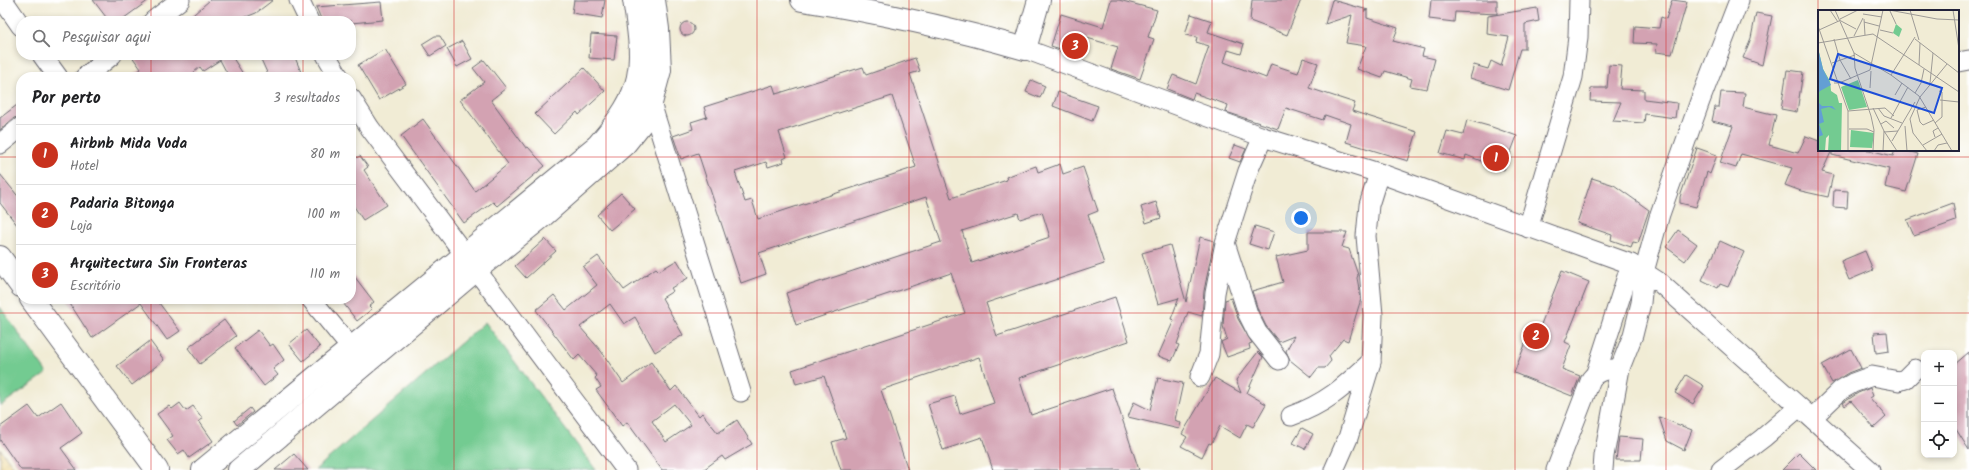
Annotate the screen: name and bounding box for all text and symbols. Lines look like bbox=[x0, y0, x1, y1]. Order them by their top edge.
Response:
inset map bbox=[1818, 10, 1959, 151]
search box bbox=[16, 16, 356, 60]
text: Pesquisar aqui bbox=[62, 26, 151, 50]
icon: search bbox=[30, 27, 52, 49]
pin: 3 bbox=[1062, 31, 1088, 61]
text: Por perto bbox=[32, 85, 101, 112]
text: 3 resultados bbox=[273, 88, 340, 109]
text: Airbnb Mida Voda bbox=[70, 132, 187, 156]
pin: 1 bbox=[1483, 143, 1509, 173]
text: 1 bbox=[43, 144, 47, 165]
text: 80 m bbox=[310, 144, 340, 165]
text: Hotel bbox=[70, 156, 99, 177]
text: Padaria Bitonga bbox=[70, 192, 174, 216]
text: 2 bbox=[41, 204, 49, 225]
text: 100 m bbox=[307, 204, 340, 225]
your location bbox=[1291, 208, 1311, 228]
text: Loja bbox=[70, 216, 92, 237]
text: Arquitectura Sin Fronteras bbox=[70, 252, 247, 276]
text: 3 bbox=[41, 264, 49, 285]
text: 110 m bbox=[310, 264, 340, 285]
text: Escritório bbox=[70, 276, 121, 297]
pin: 2 bbox=[1523, 321, 1549, 351]
map controls bbox=[1921, 350, 1957, 458]
button: + bbox=[1921, 350, 1957, 386]
button: − bbox=[1921, 386, 1957, 422]
button: locate bbox=[1921, 422, 1957, 458]

